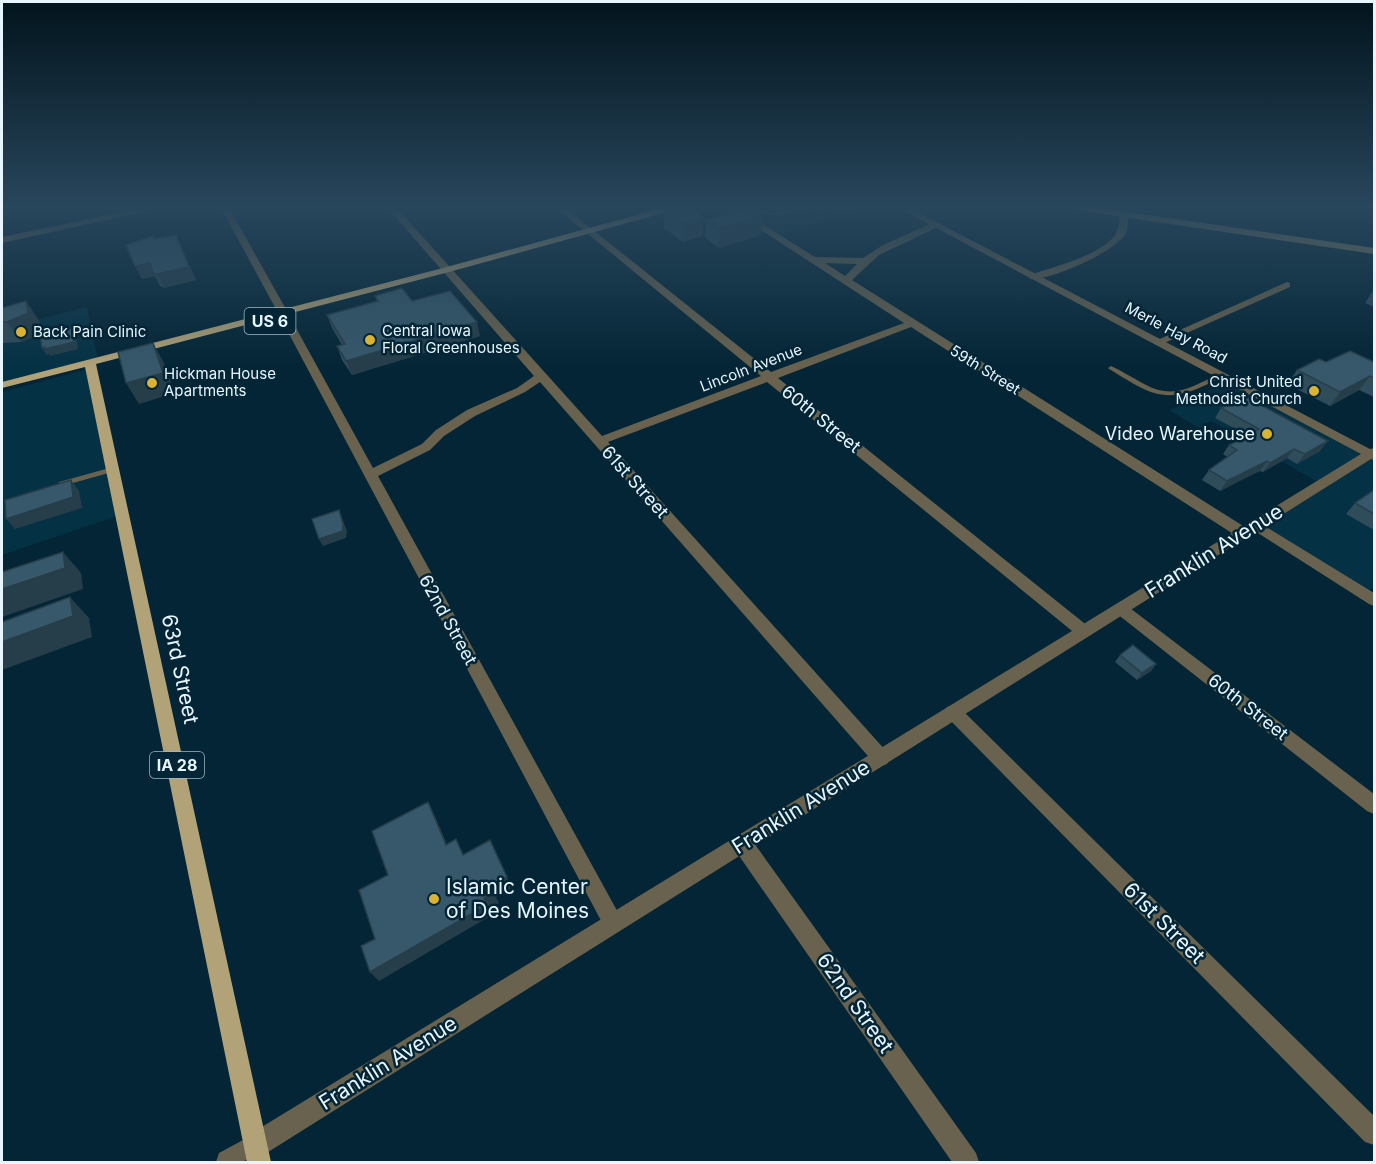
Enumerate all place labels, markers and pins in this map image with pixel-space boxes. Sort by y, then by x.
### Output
place label: Central Iowa Floral Greenhouses [382,321,520,357]
place label: Back Pain Clinic [33,322,146,341]
marker: Back Pain Clinic [14,325,28,339]
marker: Central Iowa Floral Greenhouses [363,333,377,347]
place label: Hickman House Apartments [164,364,276,400]
place label: Christ United Methodist Church [1176,372,1302,408]
marker: Hickman House Apartments [145,376,159,390]
marker: Christ United Methodist Church [1307,384,1321,398]
place label: Video Warehouse [1105,423,1255,444]
marker: Video Warehouse [1260,427,1274,441]
place label: Islamic Center of Des Moines [446,874,589,923]
marker: Islamic Center of Des Moines [427,892,441,906]

